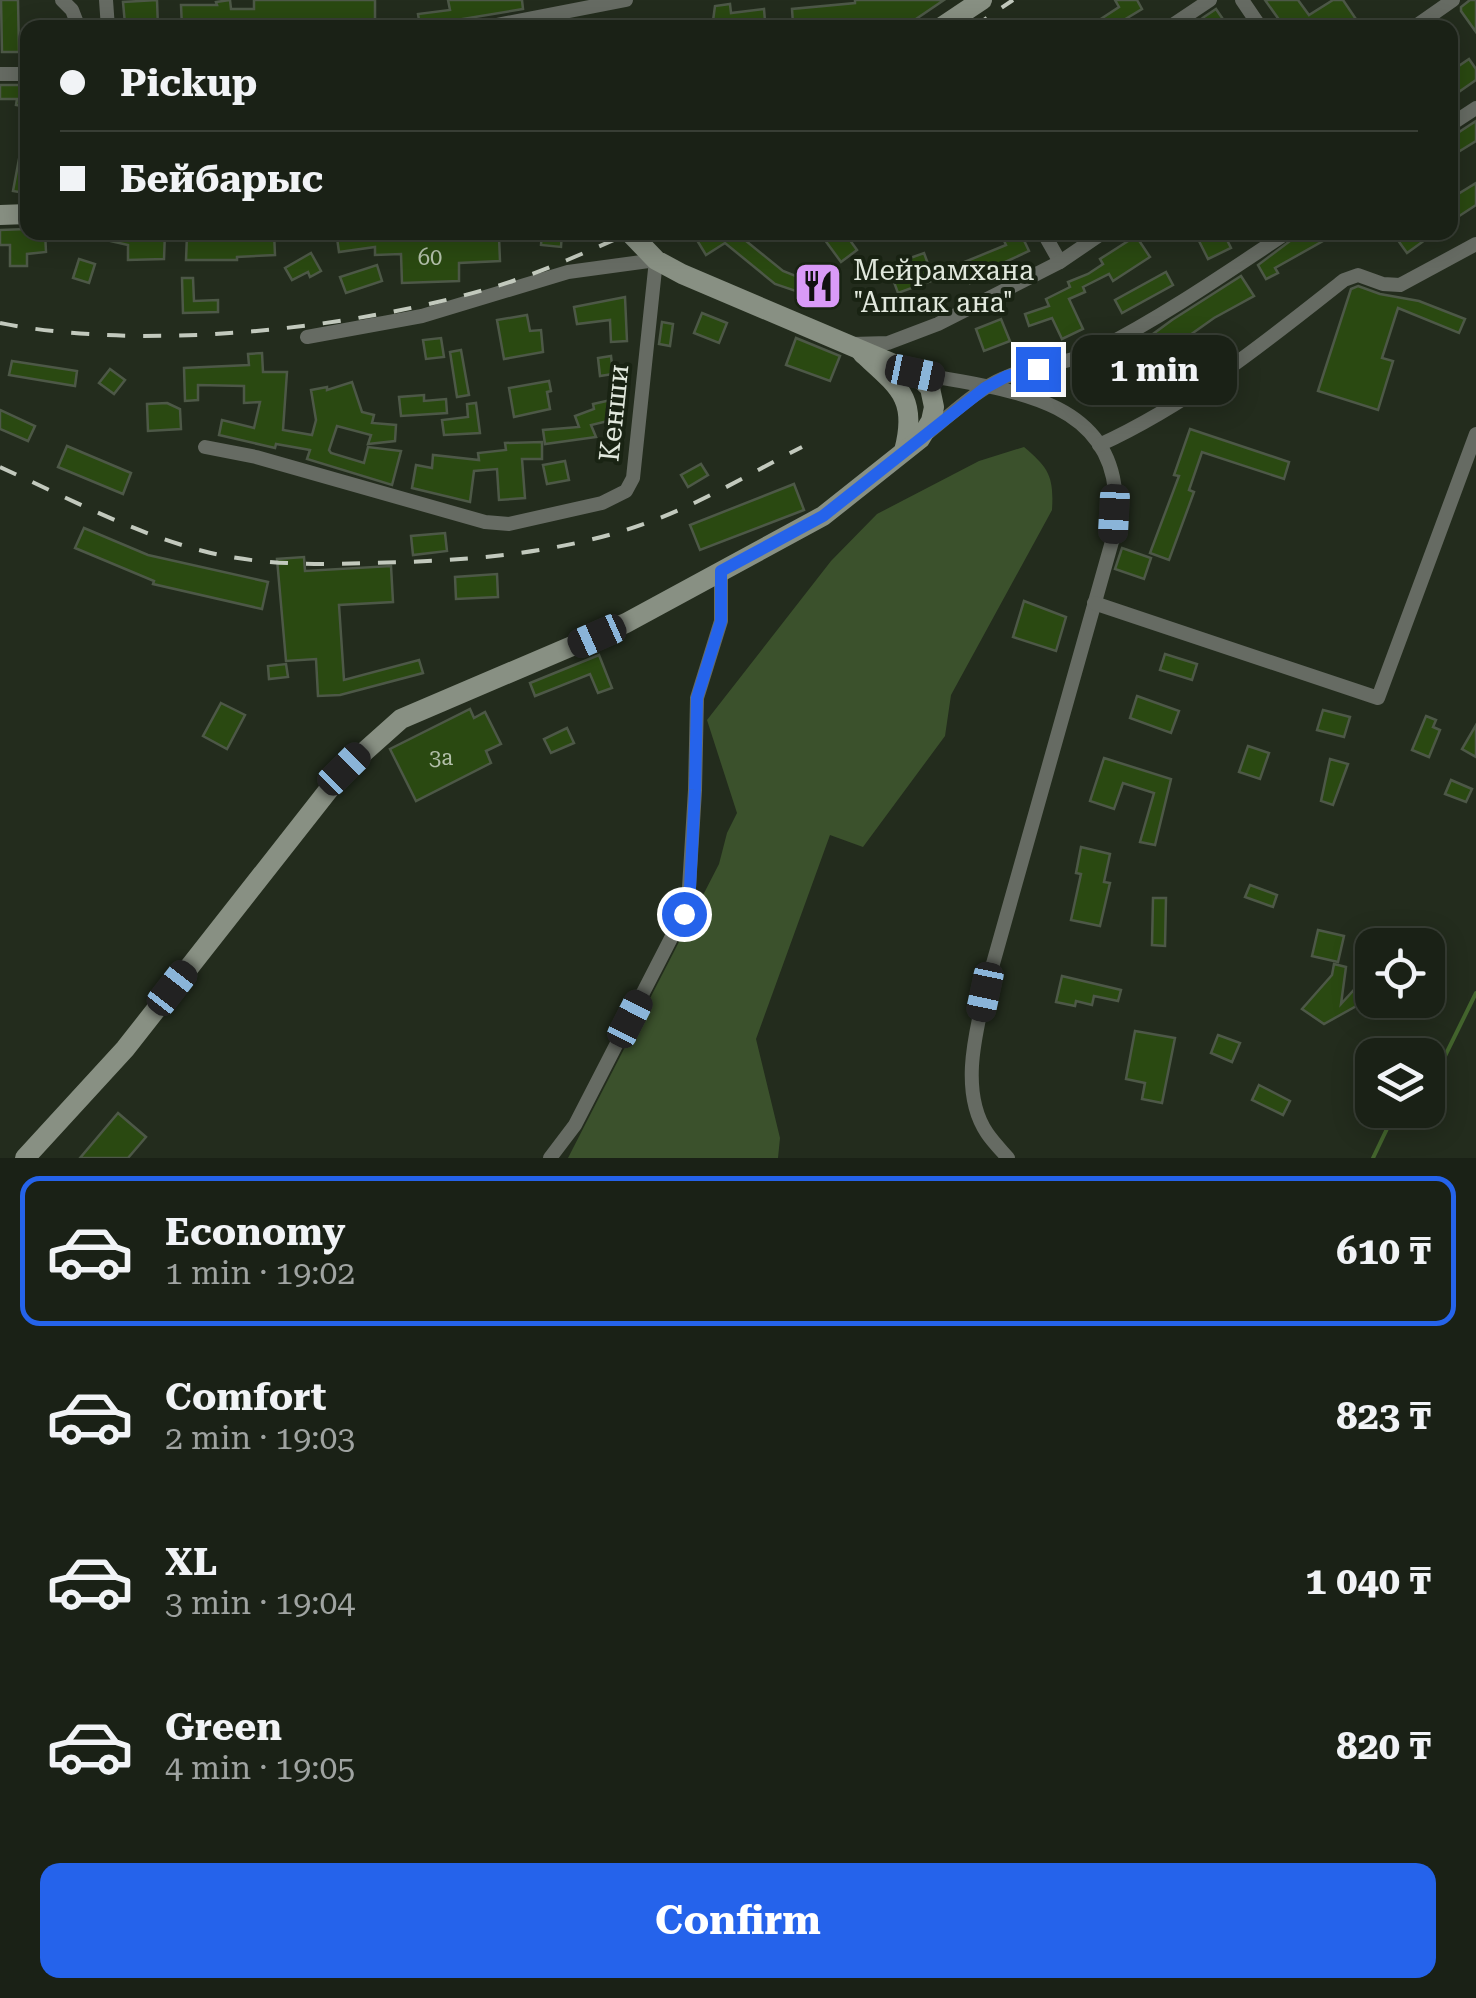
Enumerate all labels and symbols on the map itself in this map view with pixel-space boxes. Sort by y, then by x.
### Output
house number: 60 [418,245,442,270]
place label: Мейрамхана "Аппак ана" [853,254,1034,319]
restaurant icon: Мейрамхана "Аппак ана" [792,260,844,312]
callout: 1 min [1073,334,1238,404]
route end [1016,347,1061,392]
car [883,352,947,394]
street label: Кенши [592,363,636,463]
car [1097,483,1131,545]
car [563,610,631,662]
car [312,737,376,801]
house number: 3а [429,745,453,770]
route start [662,892,707,937]
car [142,955,202,1021]
car [964,960,1006,1024]
car [603,985,657,1053]

